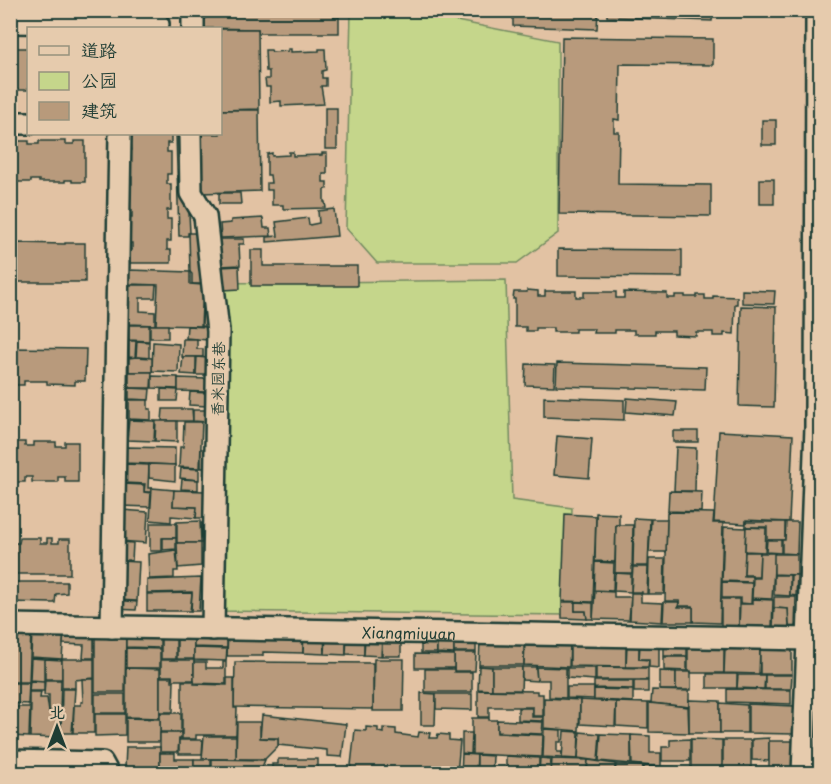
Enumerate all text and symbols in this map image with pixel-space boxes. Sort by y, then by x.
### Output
legend [27,27,222,135]
text: 道路 [81,36,117,63]
text: 公园 [81,66,117,93]
text: 建筑 [81,96,117,123]
street label: 香米园东巷 [205,341,229,417]
street label: Xiangmiyuan [362,620,456,644]
north arrow [27,697,87,757]
text: 北 [49,699,65,723]

